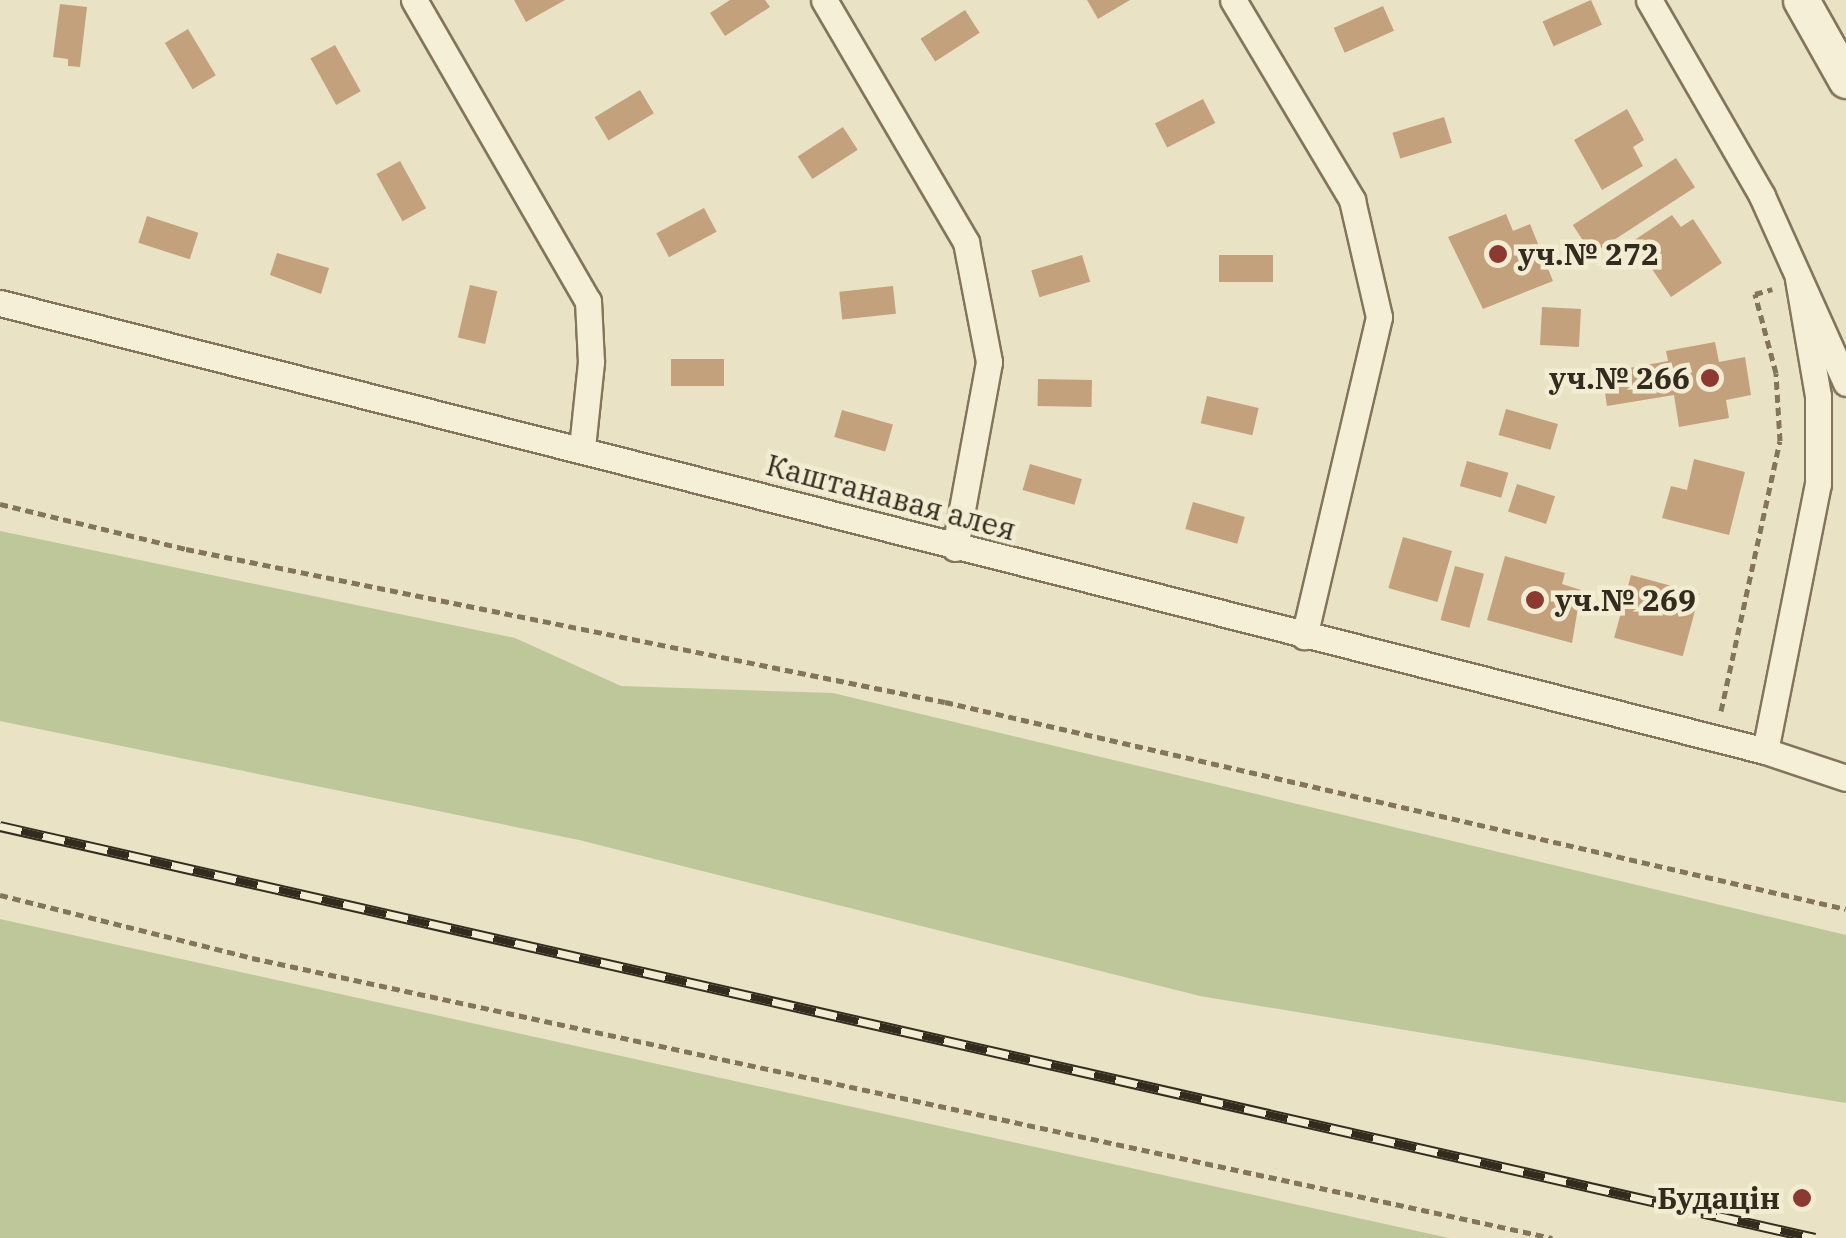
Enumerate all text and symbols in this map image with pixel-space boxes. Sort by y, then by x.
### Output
place label: уч.№ 272 [1518,236,1659,272]
marker: уч.№ 272 [1487,243,1509,265]
place label: уч.№ 266 [1549,360,1690,396]
marker: уч.№ 266 [1699,367,1721,389]
street label: Каштанавая алея [762,446,1020,548]
place label: уч.№ 269 [1555,582,1696,618]
marker: уч.№ 269 [1524,589,1546,611]
place label: Будацін [1657,1180,1780,1216]
marker: Будацін [1789,1185,1815,1211]

